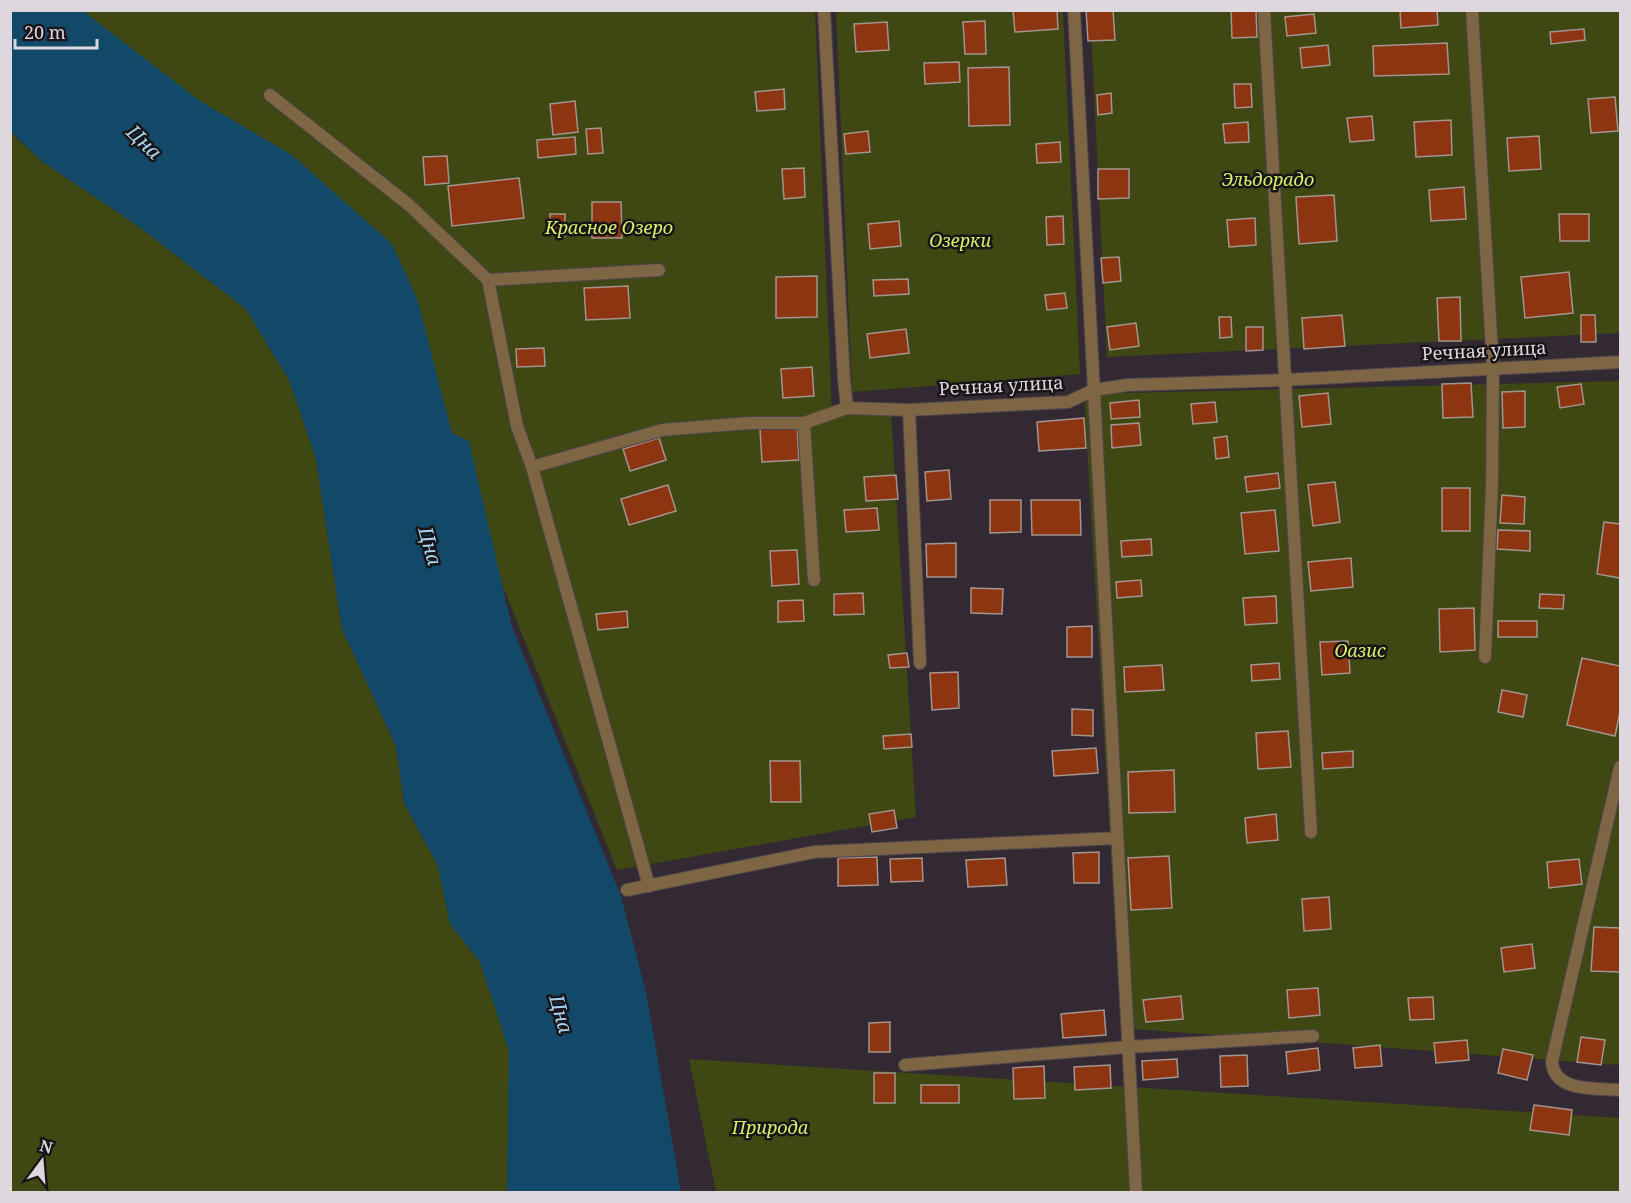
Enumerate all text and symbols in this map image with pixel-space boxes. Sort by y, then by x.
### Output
scale bar [15,12,98,50]
text: 20 m [24,20,66,44]
water label: Цна [120,118,168,165]
park label: Эльдорадо [1222,167,1314,191]
park label: Красное Озеро [544,215,673,239]
park label: Озерки [929,228,991,252]
street label: Речная улица [1421,335,1547,365]
street label: Речная улица [938,370,1064,400]
water label: Цна [412,522,449,568]
park label: Оазис [1334,638,1386,662]
water label: Цна [543,990,580,1036]
park label: Природа [731,1115,808,1139]
north arrow [12,1131,72,1191]
text: N [37,1134,56,1159]

